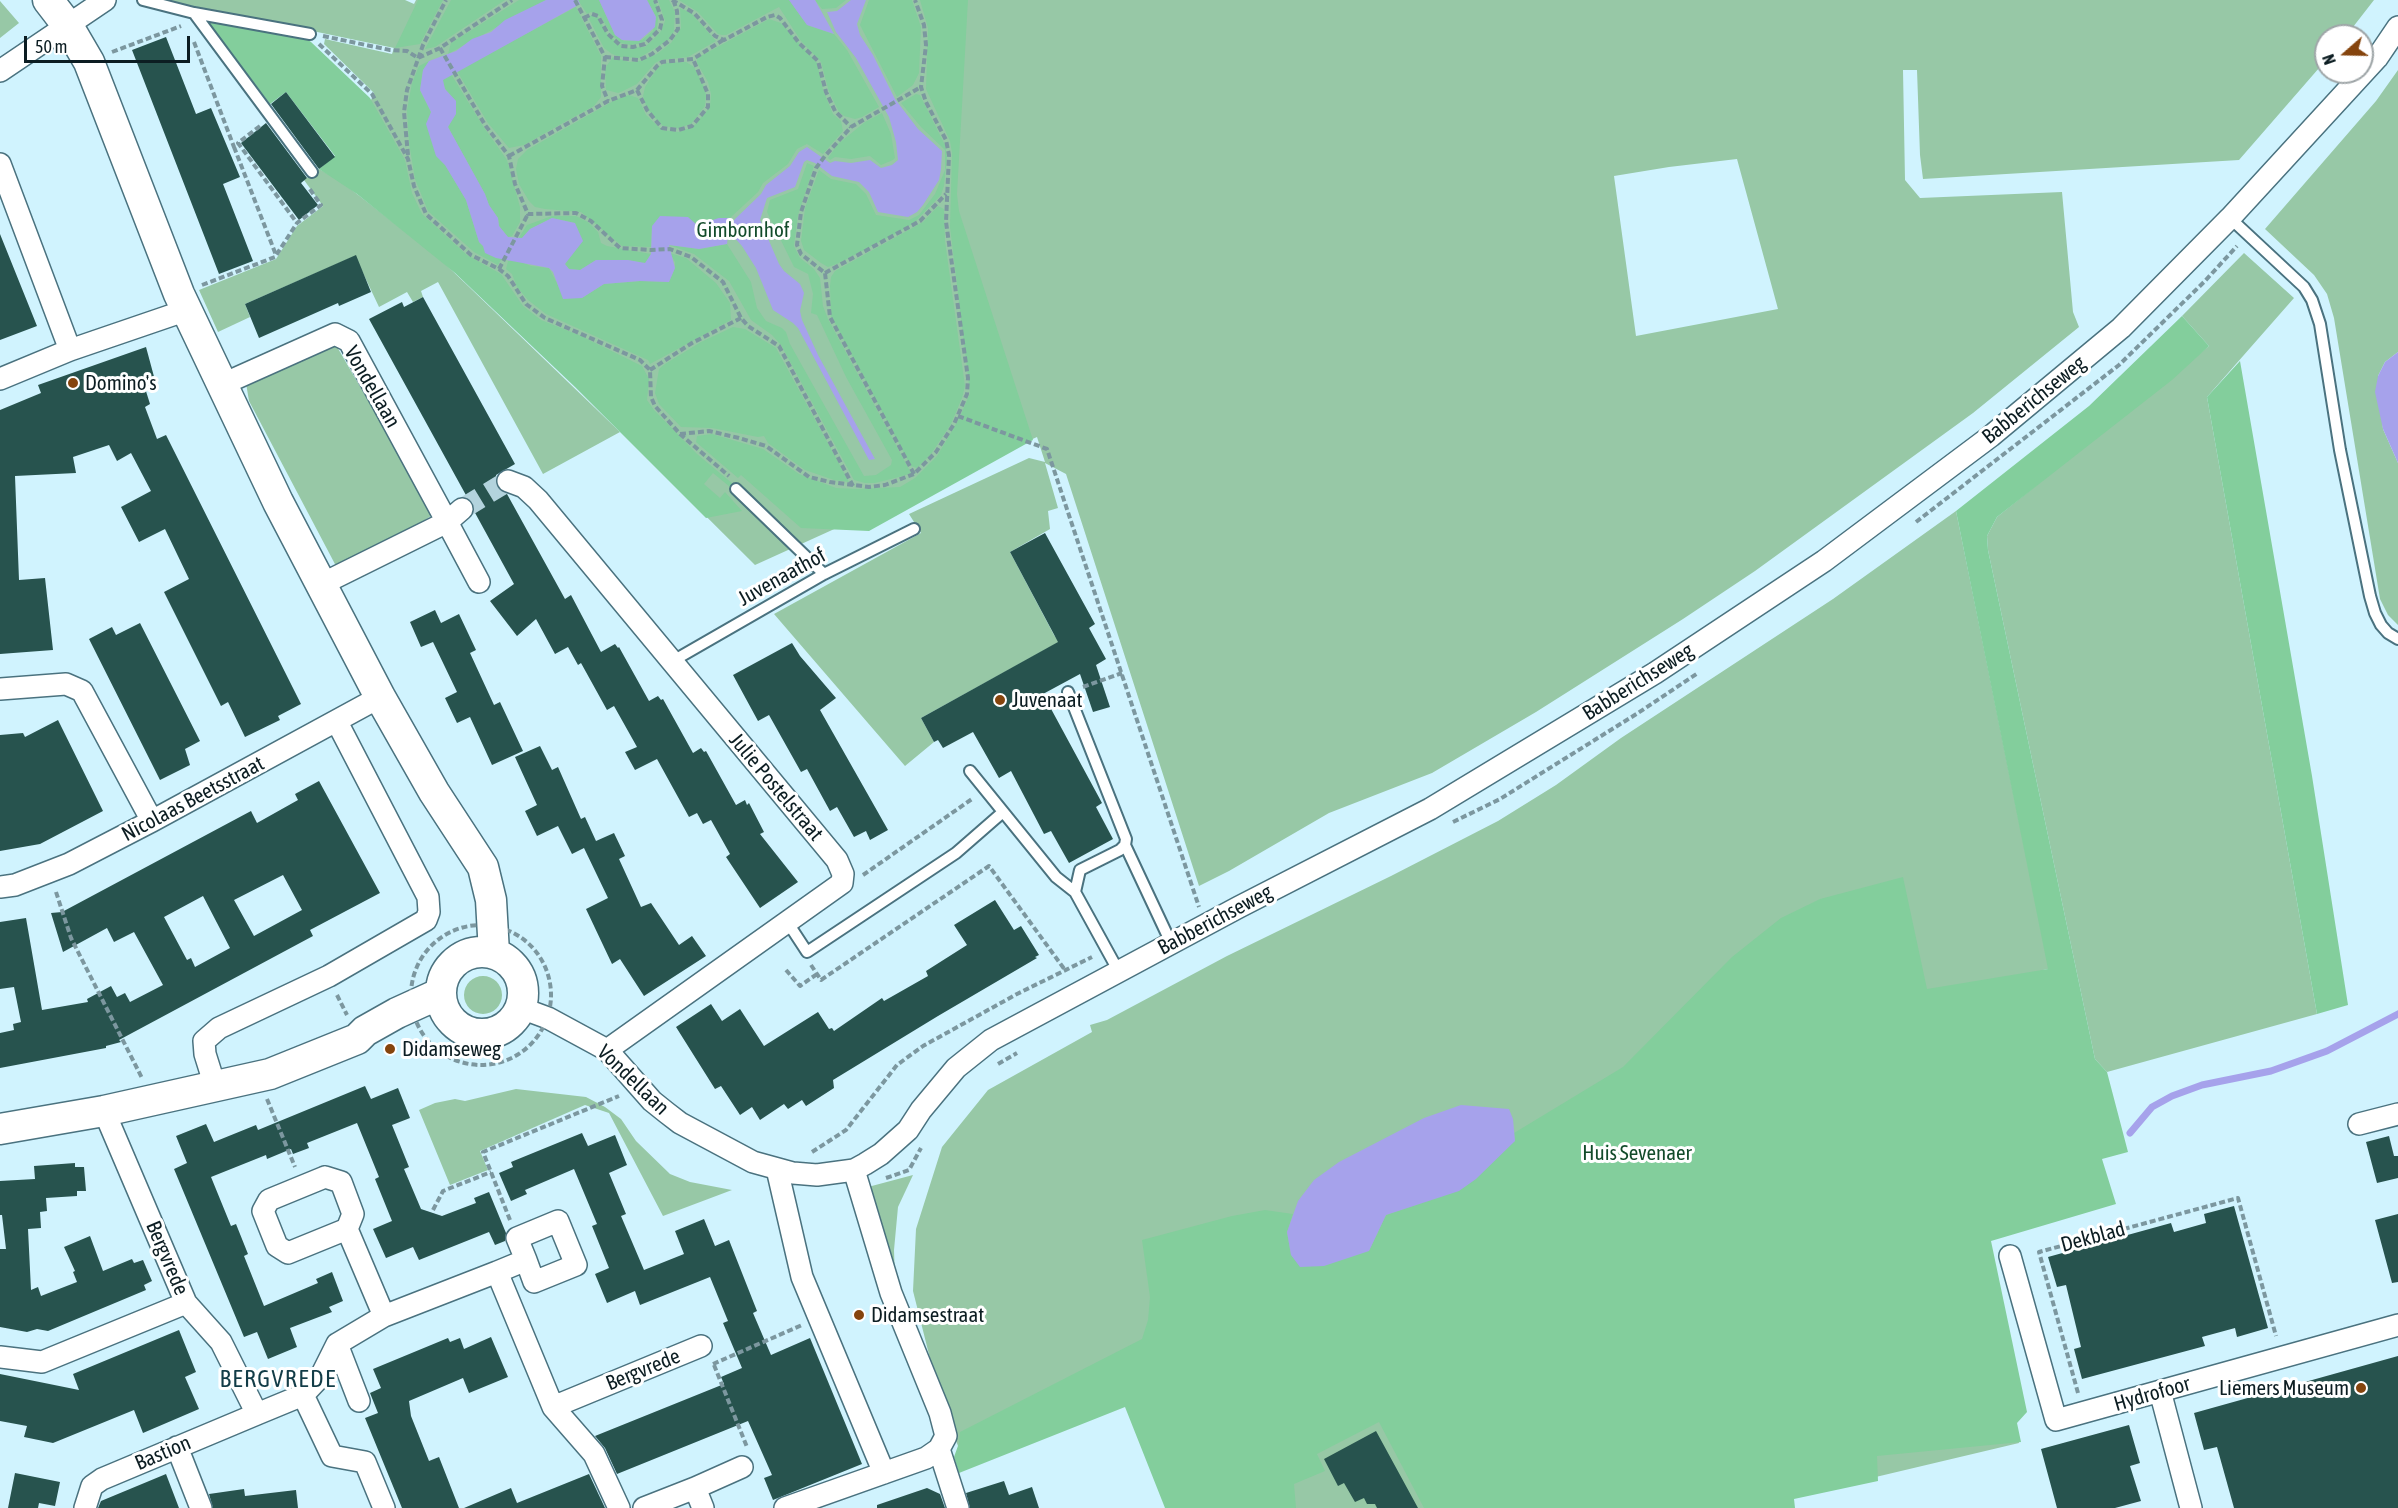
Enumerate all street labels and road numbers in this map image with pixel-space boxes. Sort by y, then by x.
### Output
street label: Vondellaan [339,342,405,432]
street label: Babberichseweg [1977,351,2091,449]
street label: Juvenaathof [734,543,830,611]
street label: Babberichseweg [1578,638,1698,726]
street label: Julie Postelstraat [724,728,828,846]
street label: Nicolaas Beetsstraat [118,751,268,847]
street label: Babberichseweg [1154,879,1276,961]
street label: Vondellaan [592,1040,674,1120]
street label: Dekblad [2058,1216,2128,1258]
street label: Bergvrede [140,1217,194,1299]
street label: Bergvrede [602,1344,684,1396]
street label: Hydrofoor [2111,1371,2193,1417]
street label: Bastion [131,1430,195,1476]

